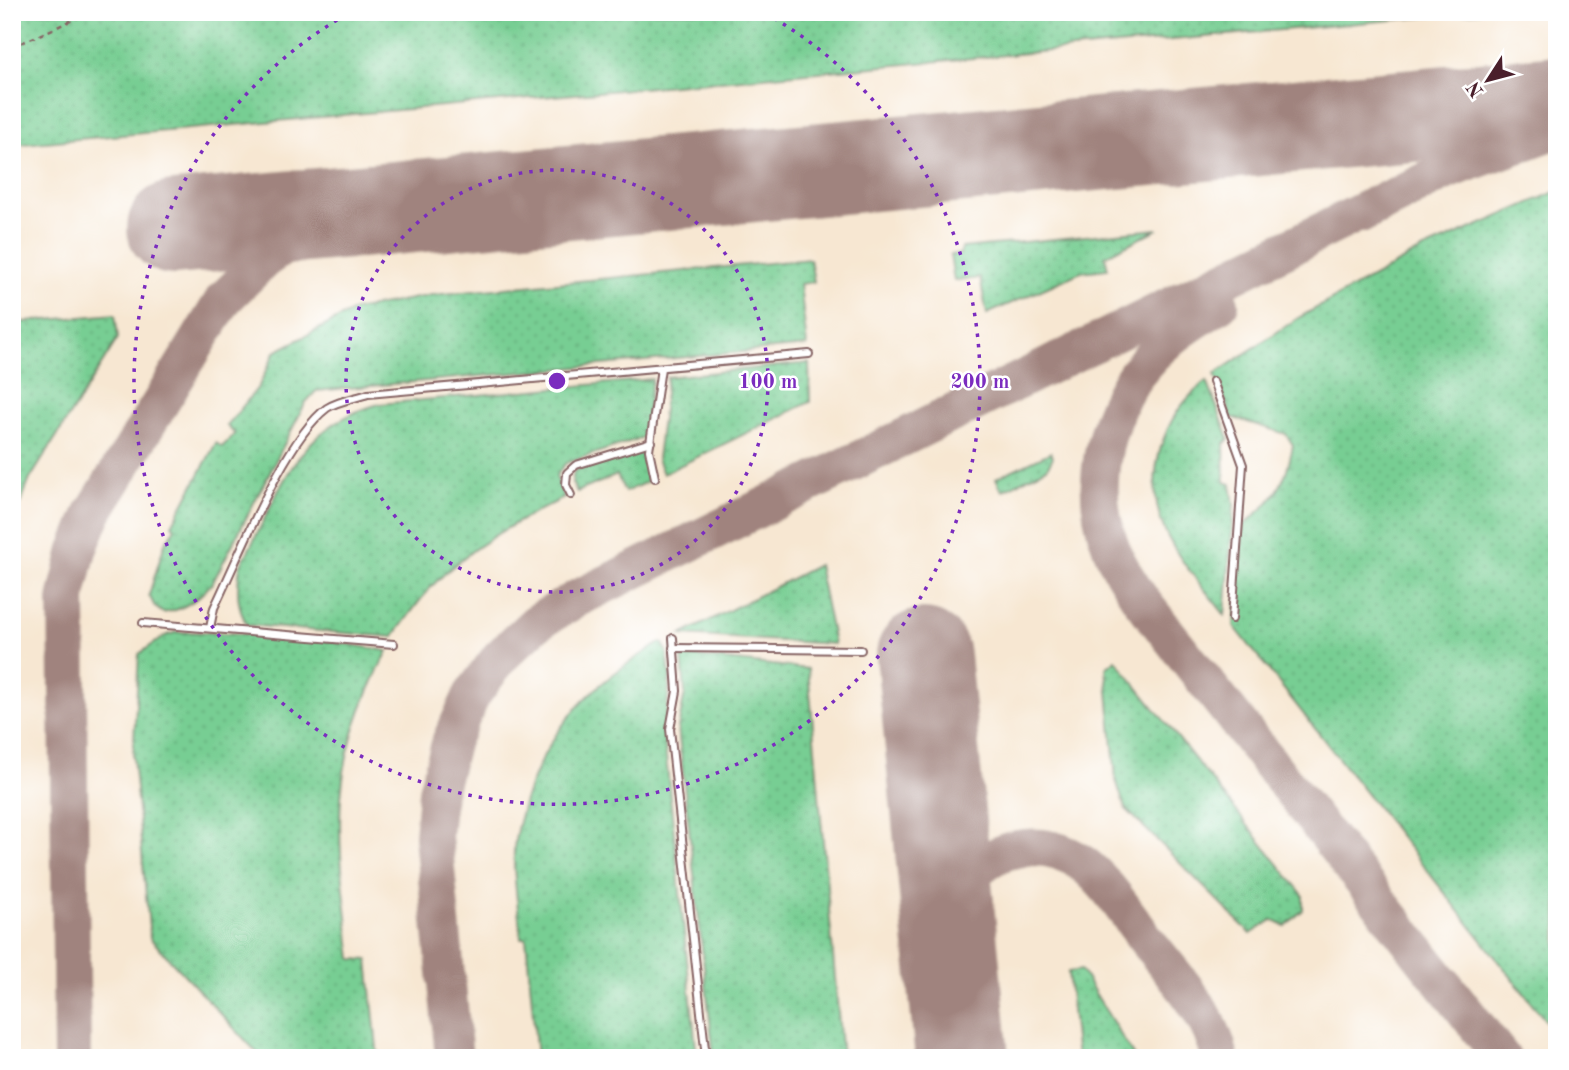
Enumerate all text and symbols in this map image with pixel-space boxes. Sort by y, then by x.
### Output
north arrow [1454,46,1524,116]
text: N [1464,77,1488,100]
centre of rings [545,369,569,393]
text: 100 m [738,372,798,393]
text: 200 m [950,372,1010,393]

